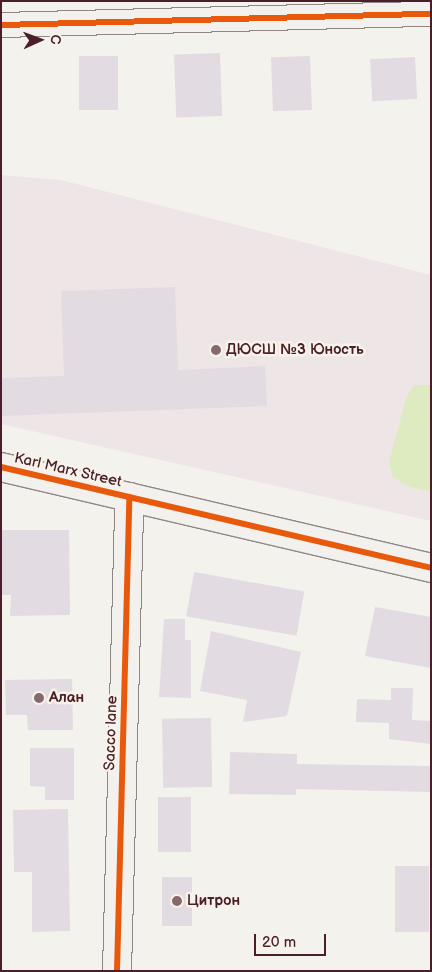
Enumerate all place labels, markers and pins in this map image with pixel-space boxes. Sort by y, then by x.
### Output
place label: ДЮСШ №3 Юность [226,341,364,359]
marker: ДЮСШ №3 Юность [210,344,222,356]
place label: Алан [49,689,84,707]
marker: Алан [33,692,45,704]
place label: Цитрон [187,892,240,910]
marker: Цитрон [171,895,183,907]

